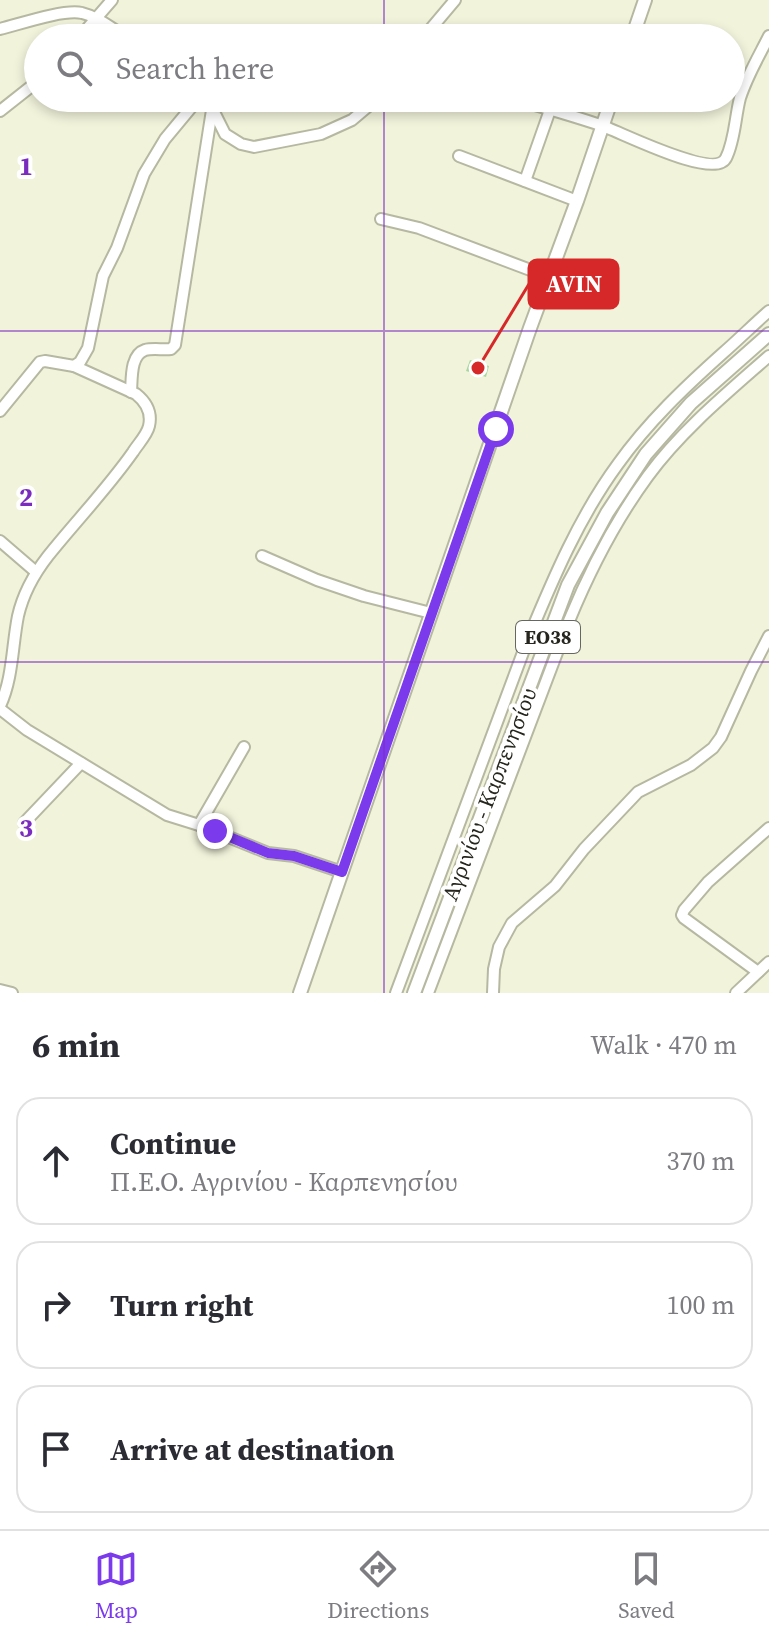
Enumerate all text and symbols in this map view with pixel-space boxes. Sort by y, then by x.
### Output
search box [24,24,745,112]
icon: search [52,46,96,90]
text: Search here [116,48,274,89]
text: 1 [19,148,33,184]
callout: AVIN [529,260,618,308]
text: AVIN [546,267,602,300]
route start [478,411,514,447]
text: 2 [19,479,33,515]
road number: ΕΟ38 [516,621,580,653]
street label: Αγρινίου - Καρπενησίου [435,683,543,905]
text: 3 [19,810,33,846]
route end [197,813,233,849]
text: 6 min [32,1022,120,1068]
text: Walk · 470 m [590,1027,737,1063]
text: Continue [110,1123,236,1164]
icon: ahead [34,1139,78,1183]
text: 370 m [667,1143,735,1179]
text: Π.Ε.Ο. Αγρινίου - Καρπενησίου [110,1164,458,1200]
icon: right [34,1283,78,1327]
text: Turn right [110,1285,253,1326]
text: 100 m [667,1287,735,1323]
icon: arrive [34,1427,78,1471]
text: Arrive at destination [110,1429,395,1470]
tab: Map [94,1547,138,1625]
tab: Directions [327,1547,429,1625]
tab: Saved [618,1547,675,1625]

